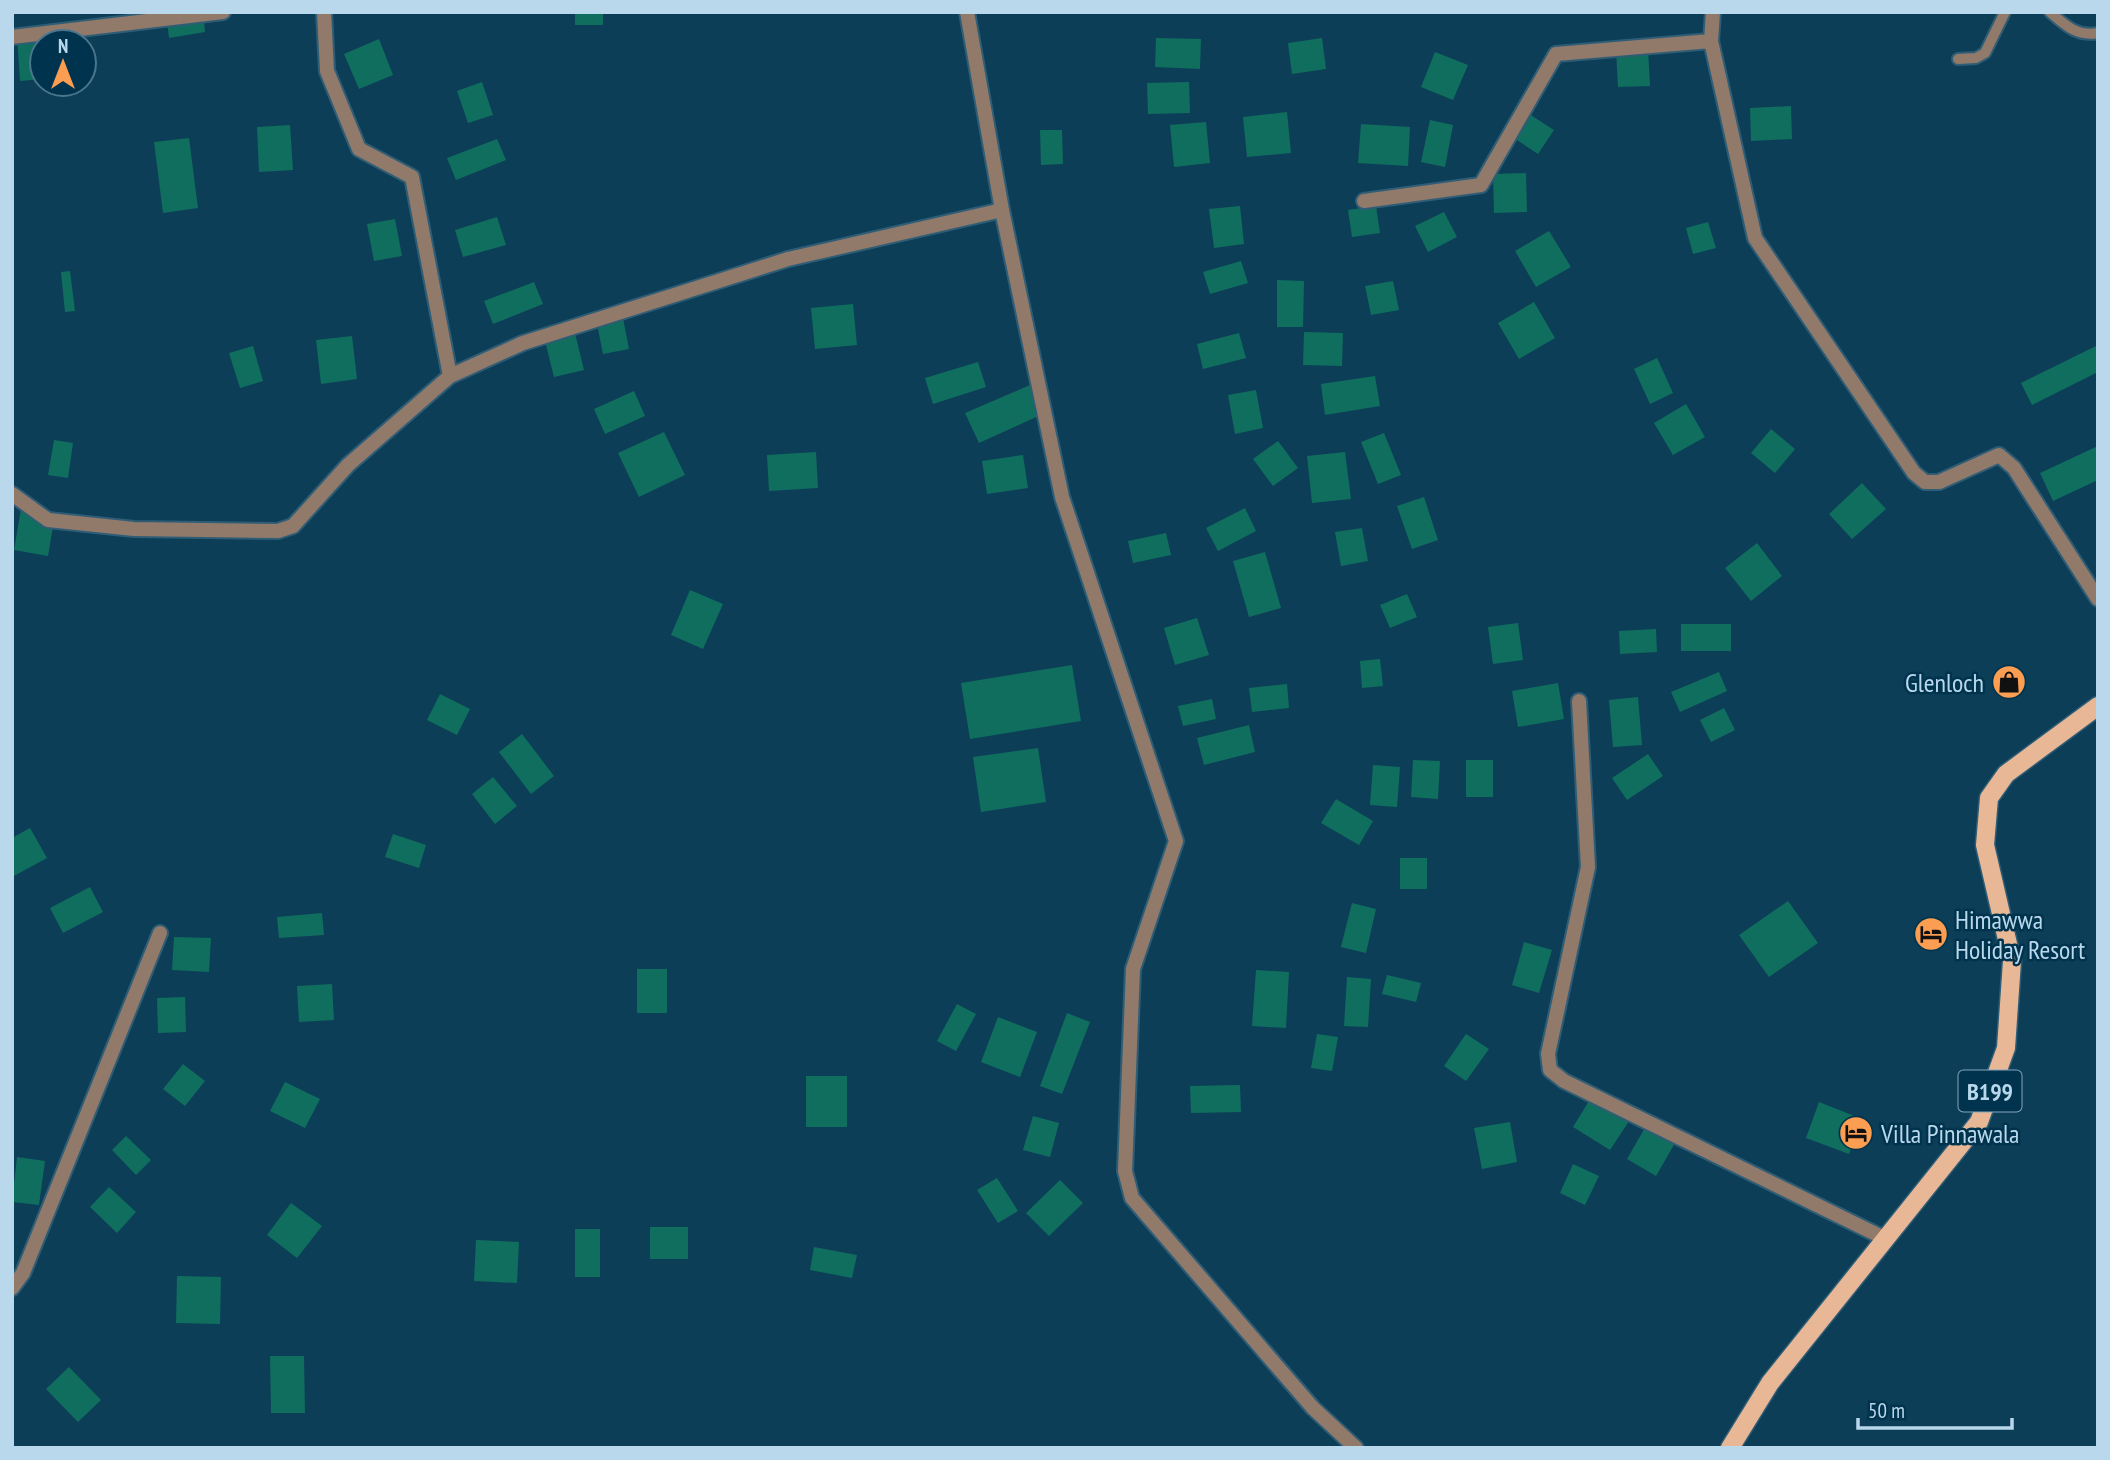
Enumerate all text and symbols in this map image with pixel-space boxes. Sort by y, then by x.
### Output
north arrow [28,28,98,98]
text: N [58,34,68,58]
shop icon: Glenloch [1990,663,2028,701]
place label: Glenloch [1905,666,1984,699]
place label: Himawwa Holiday Resort [1955,903,2085,966]
hotel icon: Himawwa Holiday Resort [1912,915,1950,953]
road number: B199 [1958,1070,2022,1112]
hotel icon: Villa Pinnawala [1837,1114,1875,1152]
place label: Villa Pinnawala [1880,1117,2020,1150]
scale bar [1858,1386,2012,1430]
text: 50 m [1868,1397,1905,1424]

